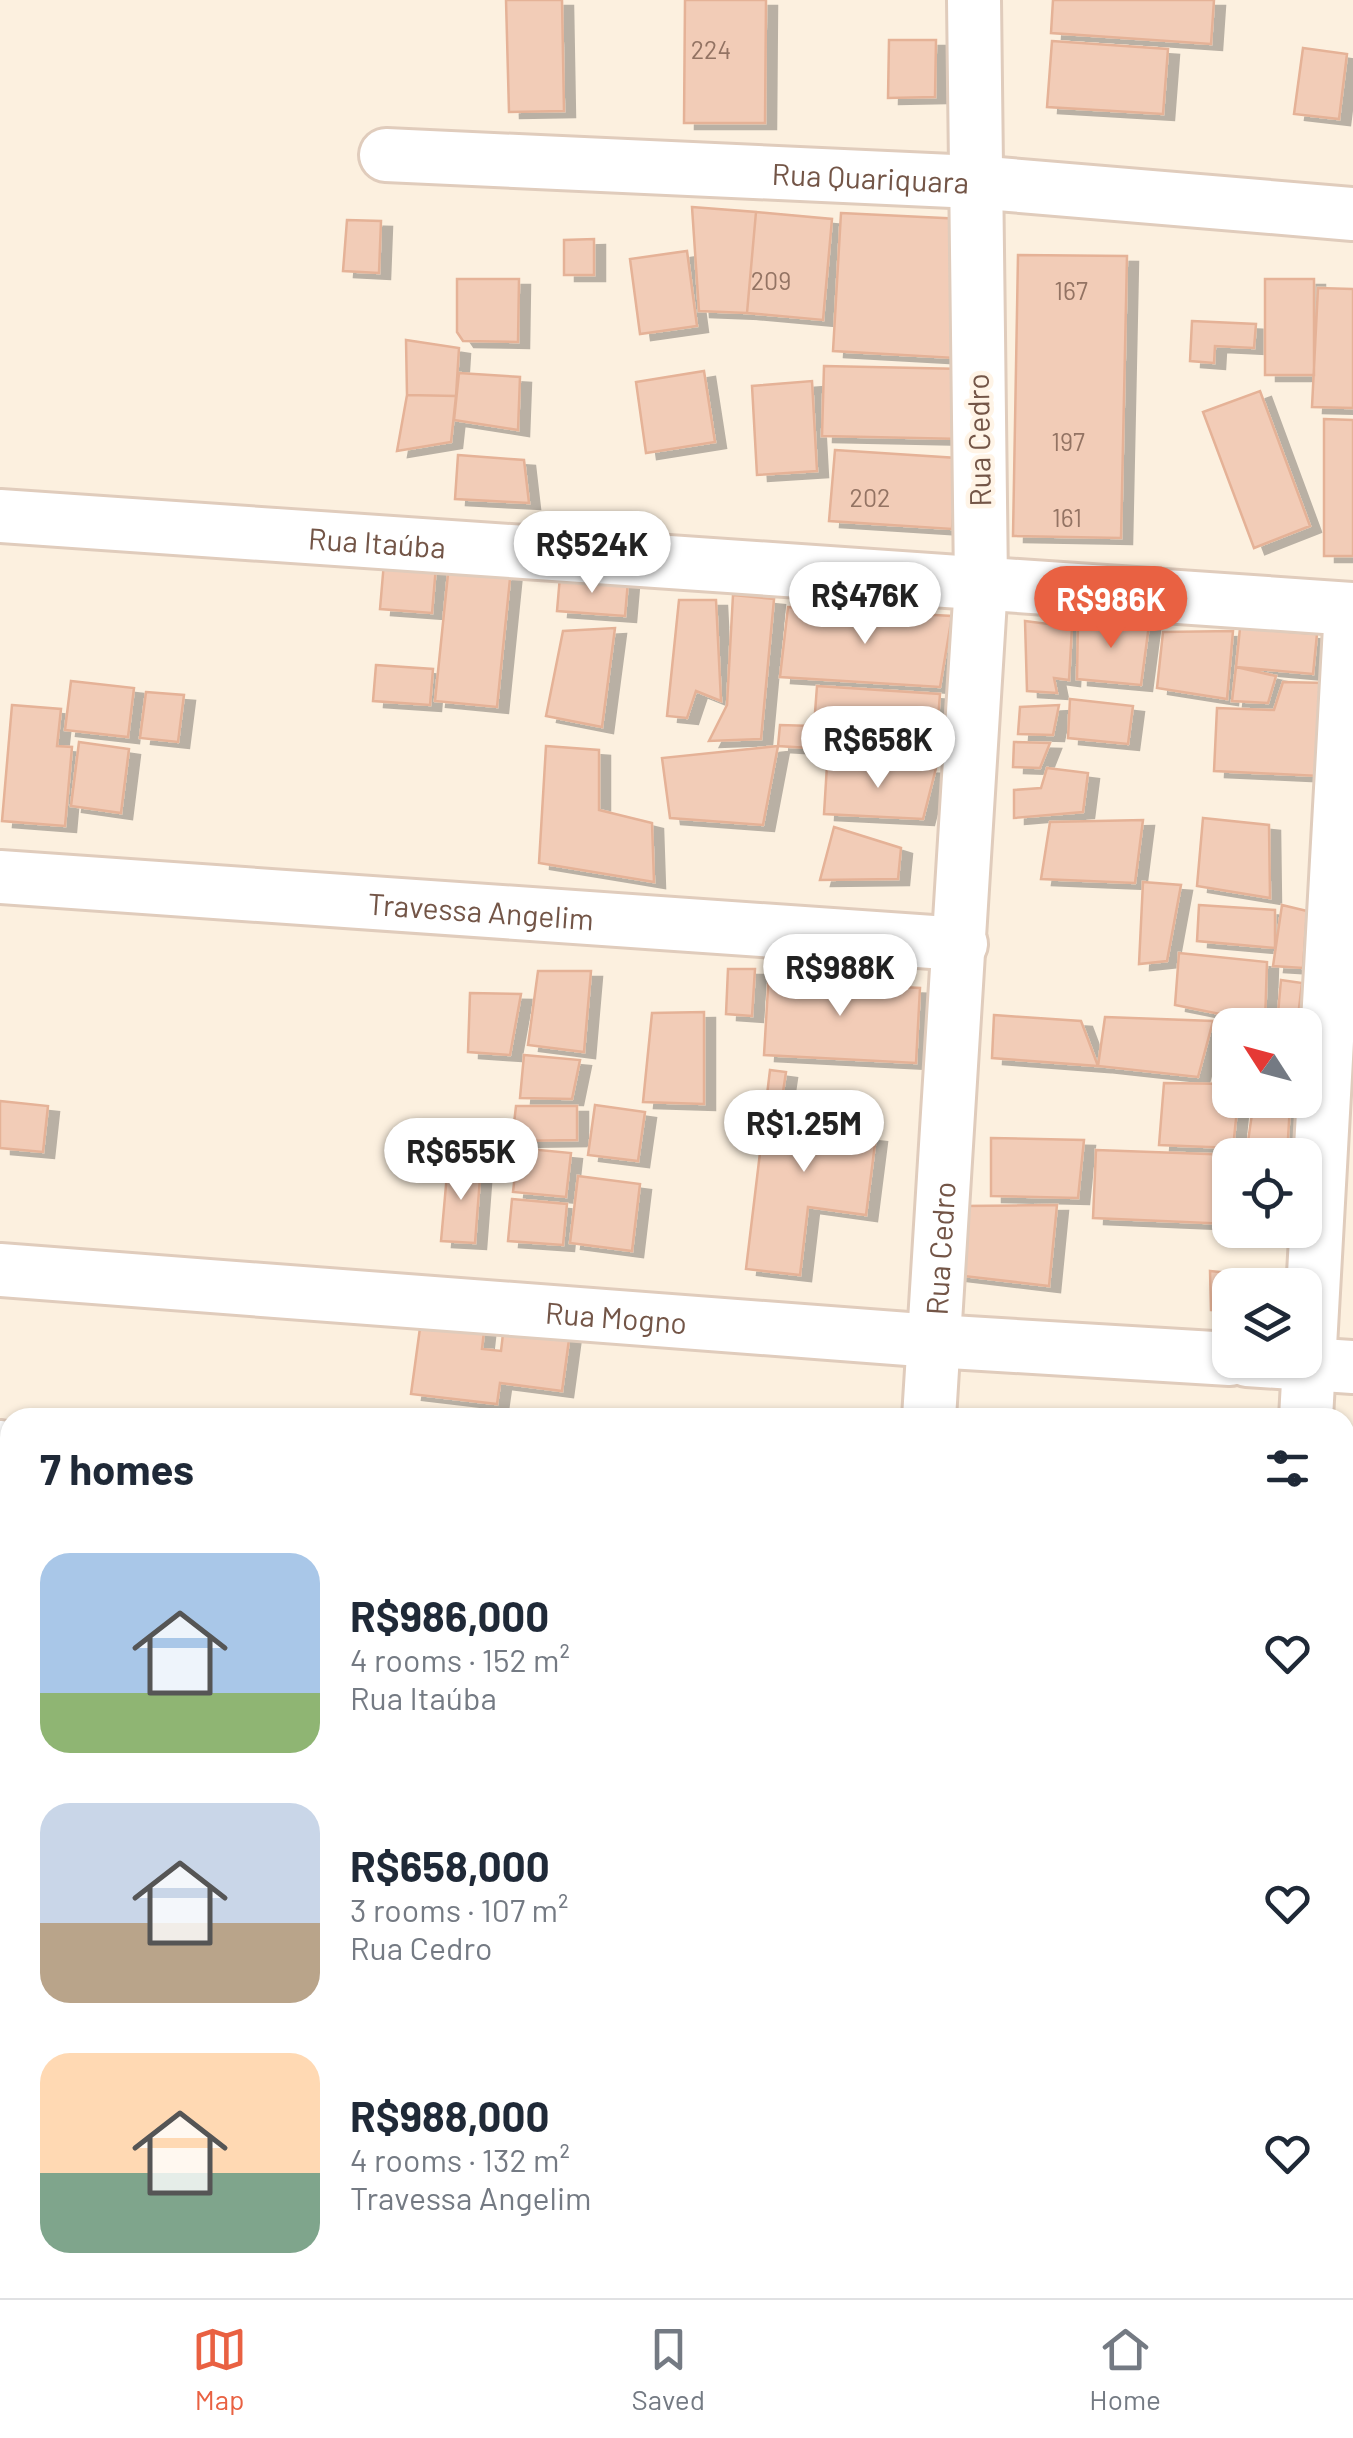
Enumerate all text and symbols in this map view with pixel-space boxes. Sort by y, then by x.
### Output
house number: 224 [691,34,731,64]
street label: Rua Quariquara [771,155,970,200]
house number: 209 [751,265,791,295]
house number: 167 [1054,275,1088,305]
street label: Rua Cedro [959,373,997,507]
house number: 197 [1051,426,1085,456]
house number: 202 [850,482,890,512]
house number: 161 [1052,502,1082,532]
pin: R$524K [511,511,673,596]
street label: Rua Itaúba [307,519,447,565]
text: R$524K [536,524,648,562]
pin: R$476K [784,562,946,647]
pin: R$986K [1030,566,1192,651]
text: R$476K [811,575,919,613]
text: R$986K [1056,579,1166,617]
pin: R$658K [797,706,959,791]
text: R$658K [823,719,933,757]
street label: Travessa Angelim [367,885,595,936]
pin: R$988K [759,934,921,1019]
text: R$988K [785,947,895,985]
north arrow [1212,1008,1322,1118]
map controls [1212,1008,1322,1378]
pin: R$1.25M [712,1090,896,1175]
text: R$1.25M [746,1103,862,1141]
pin: R$655K [380,1118,542,1203]
text: R$655K [406,1131,516,1169]
button: locate [1212,1138,1322,1248]
street label: Rua Cedro [917,1181,962,1316]
button: layers [1212,1268,1322,1378]
street label: Rua Mogno [544,1294,688,1340]
icon: filters [1260,1441,1315,1496]
text: 7 homes [40,1443,194,1493]
text: R$986,000 [350,1590,549,1640]
icon: home [120,1593,240,1713]
icon: heart [1260,1626,1315,1681]
text: 4 rooms · 152 m² [350,1640,570,1678]
text: Rua Itaúba [350,1678,497,1716]
text: R$658,000 [350,1840,550,1890]
icon: home [120,1843,240,1963]
icon: heart [1260,1876,1315,1931]
text: 3 rooms · 107 m² [350,1890,568,1928]
text: Rua Cedro [350,1928,492,1966]
text: R$988,000 [350,2090,549,2140]
icon: home [120,2093,240,2213]
icon: heart [1260,2126,1315,2181]
text: 4 rooms · 132 m² [350,2140,570,2178]
text: Travessa Angelim [350,2178,592,2216]
tab: Map [192,2322,247,2416]
tab: Saved [632,2322,705,2416]
tab: Home [1089,2322,1161,2416]

